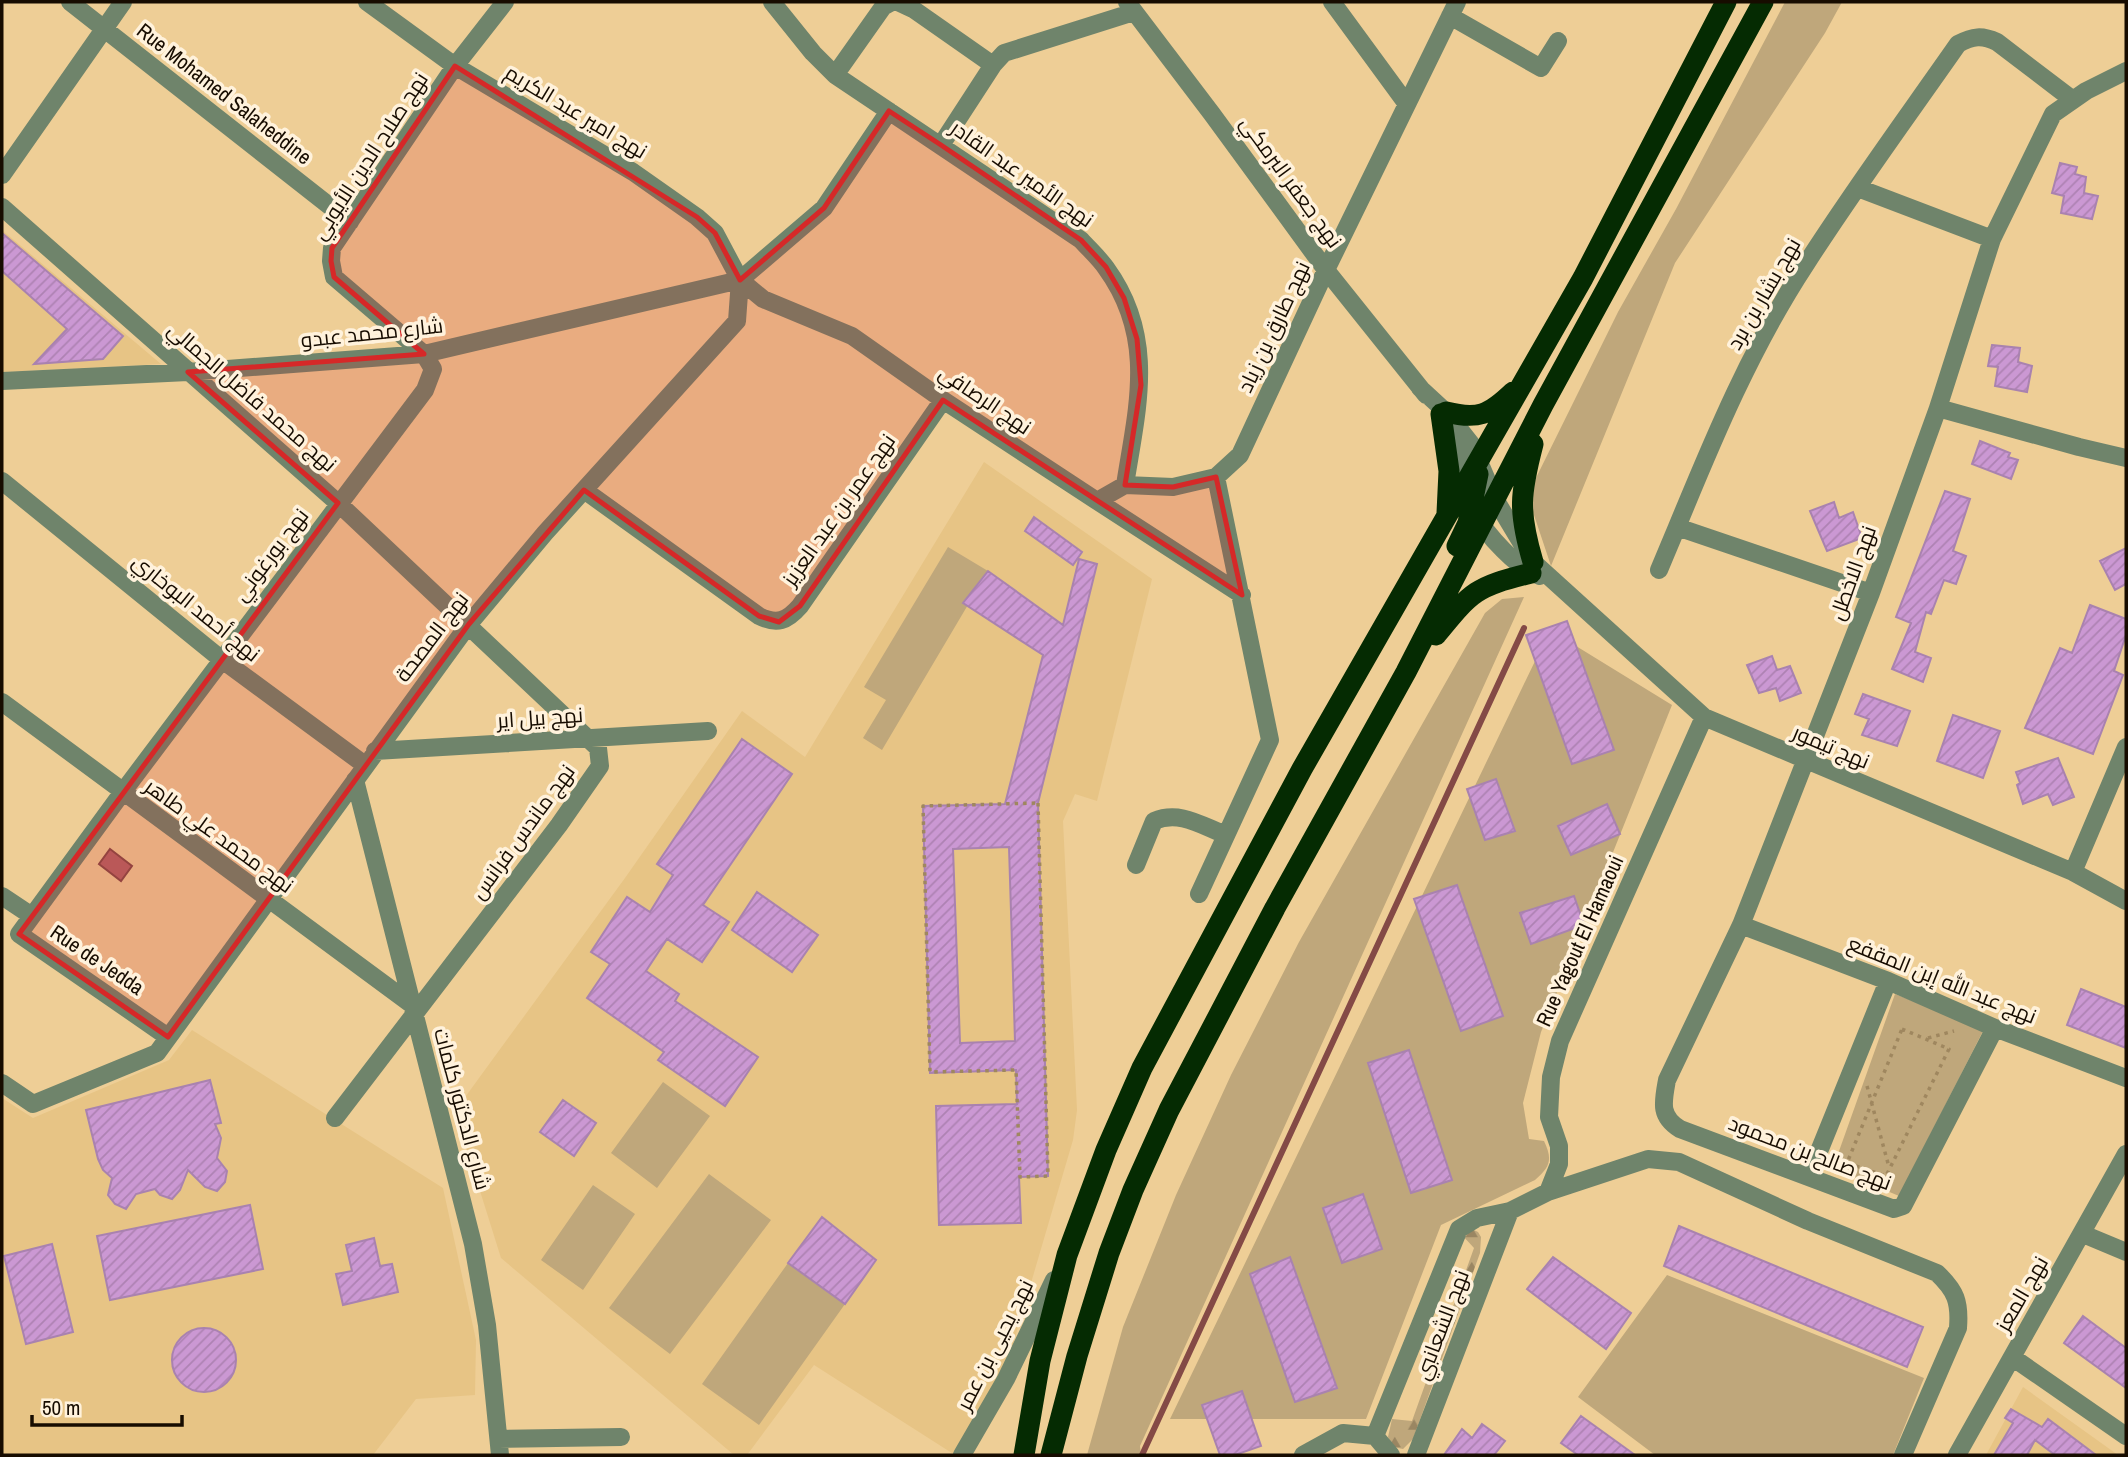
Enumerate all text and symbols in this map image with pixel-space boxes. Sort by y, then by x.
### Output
street label: Rue Mohamed Salaheddine [131,16,318,171]
street label: نهج امير عبد الكريم [500,58,653,165]
street label: نهج صلاح الدين الأيوبي [304,66,436,246]
street label: نهج جعفر البرمكي [1232,110,1349,255]
street label: نهج الأمير عبد القادر [944,113,1100,234]
street label: نهج بشار بن برد [1720,232,1807,355]
street label: نهج طارق بن زياد [1230,256,1317,397]
street label: شارع محمد عبدو [299,311,445,354]
street label: نهج محمد فاضل الجمالي [160,315,343,480]
street label: نهج الرصافي [932,358,1037,443]
street label: نهج عمر بن عبد العزيز [775,428,902,592]
street label: نهج بورغوني [226,502,317,608]
street label: نهج الاخطل [1822,522,1883,624]
street label: نهج أحمد البوخاري [125,547,266,670]
street label: نهج المصحة [388,586,475,688]
street label: نهج بيل اير [495,700,584,735]
street label: نهج تيمور [1787,717,1874,776]
street label: نهج ماندس فرانس [464,758,582,905]
street label: نهج محمد علي طاهر [137,771,300,901]
street label: Rue Yagout El Hamaoui [1529,851,1630,1031]
street label: Rue de Jedda [45,918,150,1002]
street label: نهج عبد الله إبن المقفع [1844,928,2041,1031]
street label: شارع الدكتور كلمات [427,1025,498,1193]
street label: نهج صالح بن محمود [1725,1108,1896,1197]
street label: نهج المعز [1988,1251,2055,1338]
street label: نهج الشعانبي [1407,1266,1478,1385]
street label: نهج يحيى بن عمر [949,1274,1040,1416]
scale bar [32,1384,182,1428]
text: 50 m [42,1393,80,1422]

